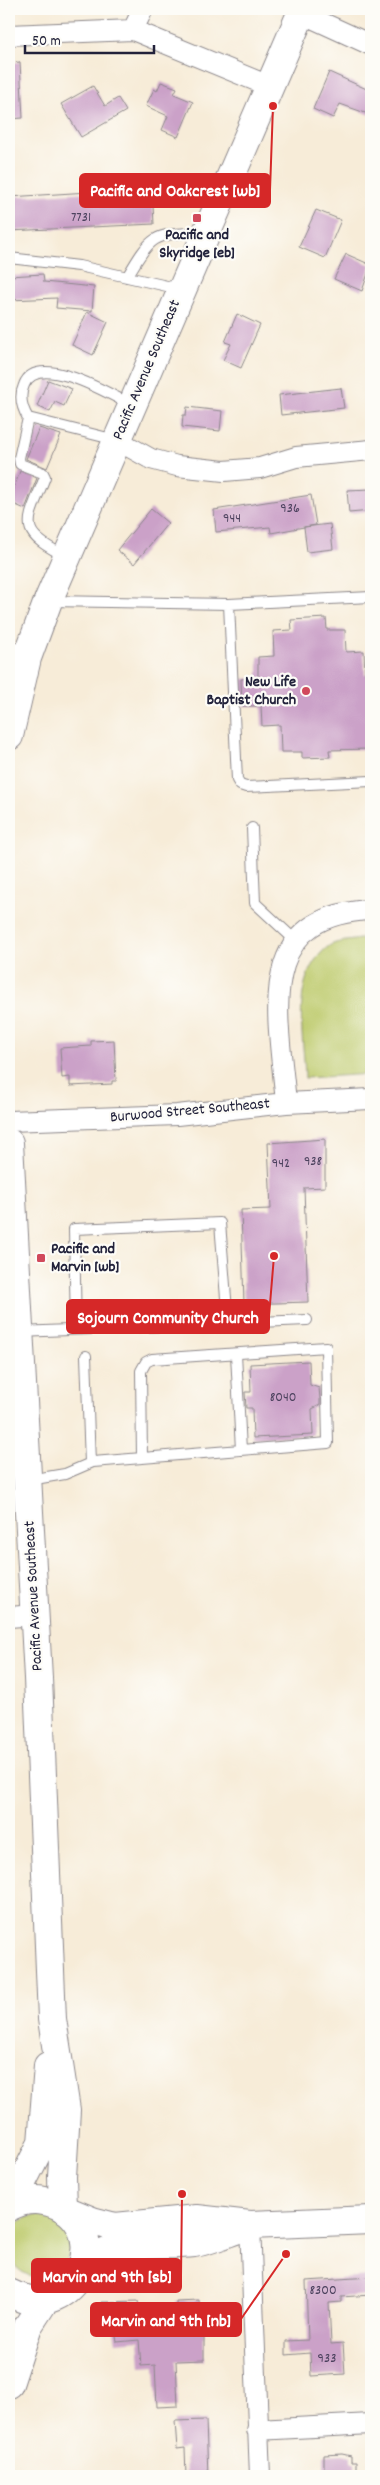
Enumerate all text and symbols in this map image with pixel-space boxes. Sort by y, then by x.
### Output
scale bar [25,22,154,54]
text: 50 m [32,31,61,53]
callout: Pacific and Oakcrest [wb] [80,174,270,207]
text: Pacific and Oakcrest [wb] [90,180,260,205]
house number: 7731 [71,208,91,228]
marker: Pacific and Skyridge [eb] [191,212,203,224]
place label: Pacific and Skyridge [eb] [159,224,235,265]
street label: Pacific Avenue Southeast [107,296,187,444]
house number: 936 [280,499,300,519]
house number: 944 [223,509,241,529]
place label: New Life Baptist Church [207,671,296,712]
marker: New Life Baptist Church [300,685,312,697]
street label: Burwood Street Southeast [109,1093,271,1129]
house number: 938 [304,1152,323,1172]
house number: 942 [272,1154,290,1174]
place label: Pacific and Marvin [wb] [51,1238,119,1279]
marker: Pacific and Marvin [wb] [35,1252,47,1264]
callout: Sojourn Community Church [67,1300,269,1333]
text: Sojourn Community Church [77,1307,259,1332]
house number: 8040 [270,1388,296,1408]
street label: Pacific Avenue Southeast [19,1520,49,1672]
callout: Marvin and 9th [sb] [32,2259,181,2292]
text: Marvin and 9th [sb] [42,2266,172,2291]
house number: 8300 [309,2281,337,2301]
callout: Marvin and 9th [nb] [91,2303,241,2336]
text: Marvin and 9th [nb] [101,2310,231,2335]
house number: 933 [318,2349,336,2369]

